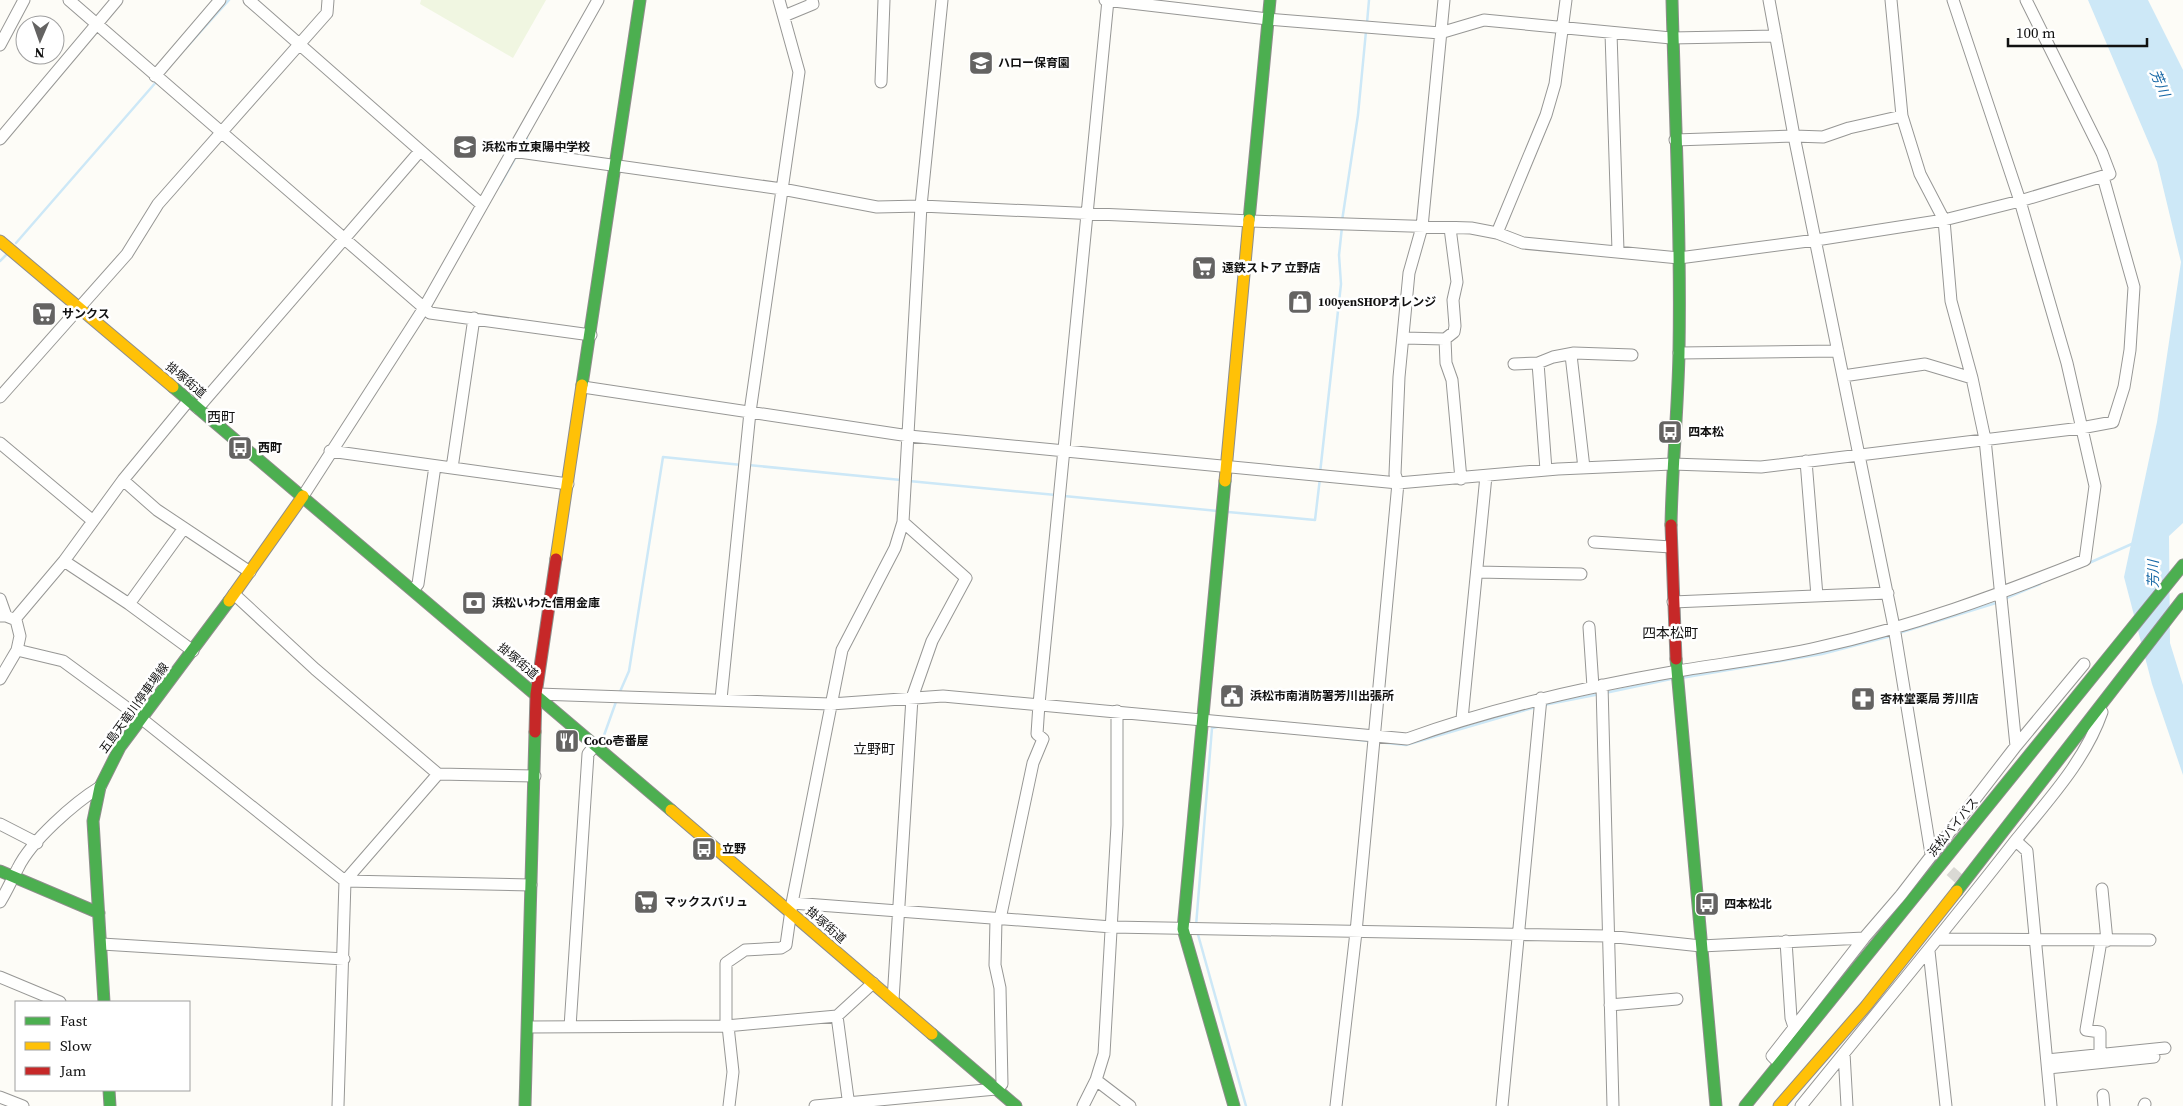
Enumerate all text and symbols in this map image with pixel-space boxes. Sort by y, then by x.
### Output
north arrow [15,15,65,65]
scale bar [2008,15,2147,47]
text: 100 m [2016,22,2056,43]
text: N [34,43,45,63]
school or university icon: ハロー保育園 [968,50,994,76]
place label: ハロー保育園 [998,55,1070,71]
water label: 芳川 [2145,66,2175,102]
school or university icon: 浜松市立東陽中学校 [452,134,478,160]
place label: 浜松市立東陽中学校 [482,139,590,155]
supermarket icon: 遠鉄ストア 立野店 [1191,255,1217,281]
place label: 遠鉄ストア 立野店 [1222,260,1321,276]
shop icon: 100yenSHOPオレンジ [1287,289,1313,315]
place label: 100yenSHOPオレンジ [1318,294,1436,310]
supermarket icon: サンクス [31,301,57,327]
place label: サンクス [62,306,110,322]
street label: 掛塚街道 [162,358,210,402]
district label: 西町 [207,407,235,427]
bus stop icon: 四本松 [1657,419,1683,445]
place label: 四本松 [1688,424,1724,440]
bus stop icon: 西町 [227,435,253,461]
place label: 西町 [258,440,282,456]
water label: 芳川 [2143,558,2163,588]
bank icon: 浜松いわた信用金庫 [461,590,487,616]
place label: 浜松いわた信用金庫 [492,595,600,611]
district label: 四本松町 [1642,623,1698,643]
street label: 掛塚街道 [494,639,542,683]
street label: 五島天竜川停車場線 [96,660,172,756]
public building icon: 浜松市南消防署芳川出張所 [1219,683,1245,709]
pharmacy icon: 杏林堂薬局 芳川店 [1850,686,1876,712]
place label: 浜松市南消防署芳川出張所 [1250,688,1394,704]
place label: 杏林堂薬局 芳川店 [1880,691,1979,707]
restaurant icon: CoCo壱番屋 [554,728,580,754]
place label: CoCo壱番屋 [584,733,649,749]
district label: 立野町 [853,739,895,759]
street label: 浜松バイパス [1924,794,1982,860]
bus stop icon: 立野 [691,836,717,862]
place label: 立野 [722,841,746,857]
supermarket icon: マックスバリュ [633,889,659,915]
bus stop icon: 四本松北 [1694,891,1720,917]
place label: マックスバリュ [664,894,748,910]
place label: 四本松北 [1724,896,1772,912]
street label: 掛塚街道 [803,903,849,947]
legend [15,1001,190,1091]
text: Fast [60,1010,87,1031]
text: Slow [60,1035,92,1056]
text: Jam [59,1060,87,1081]

